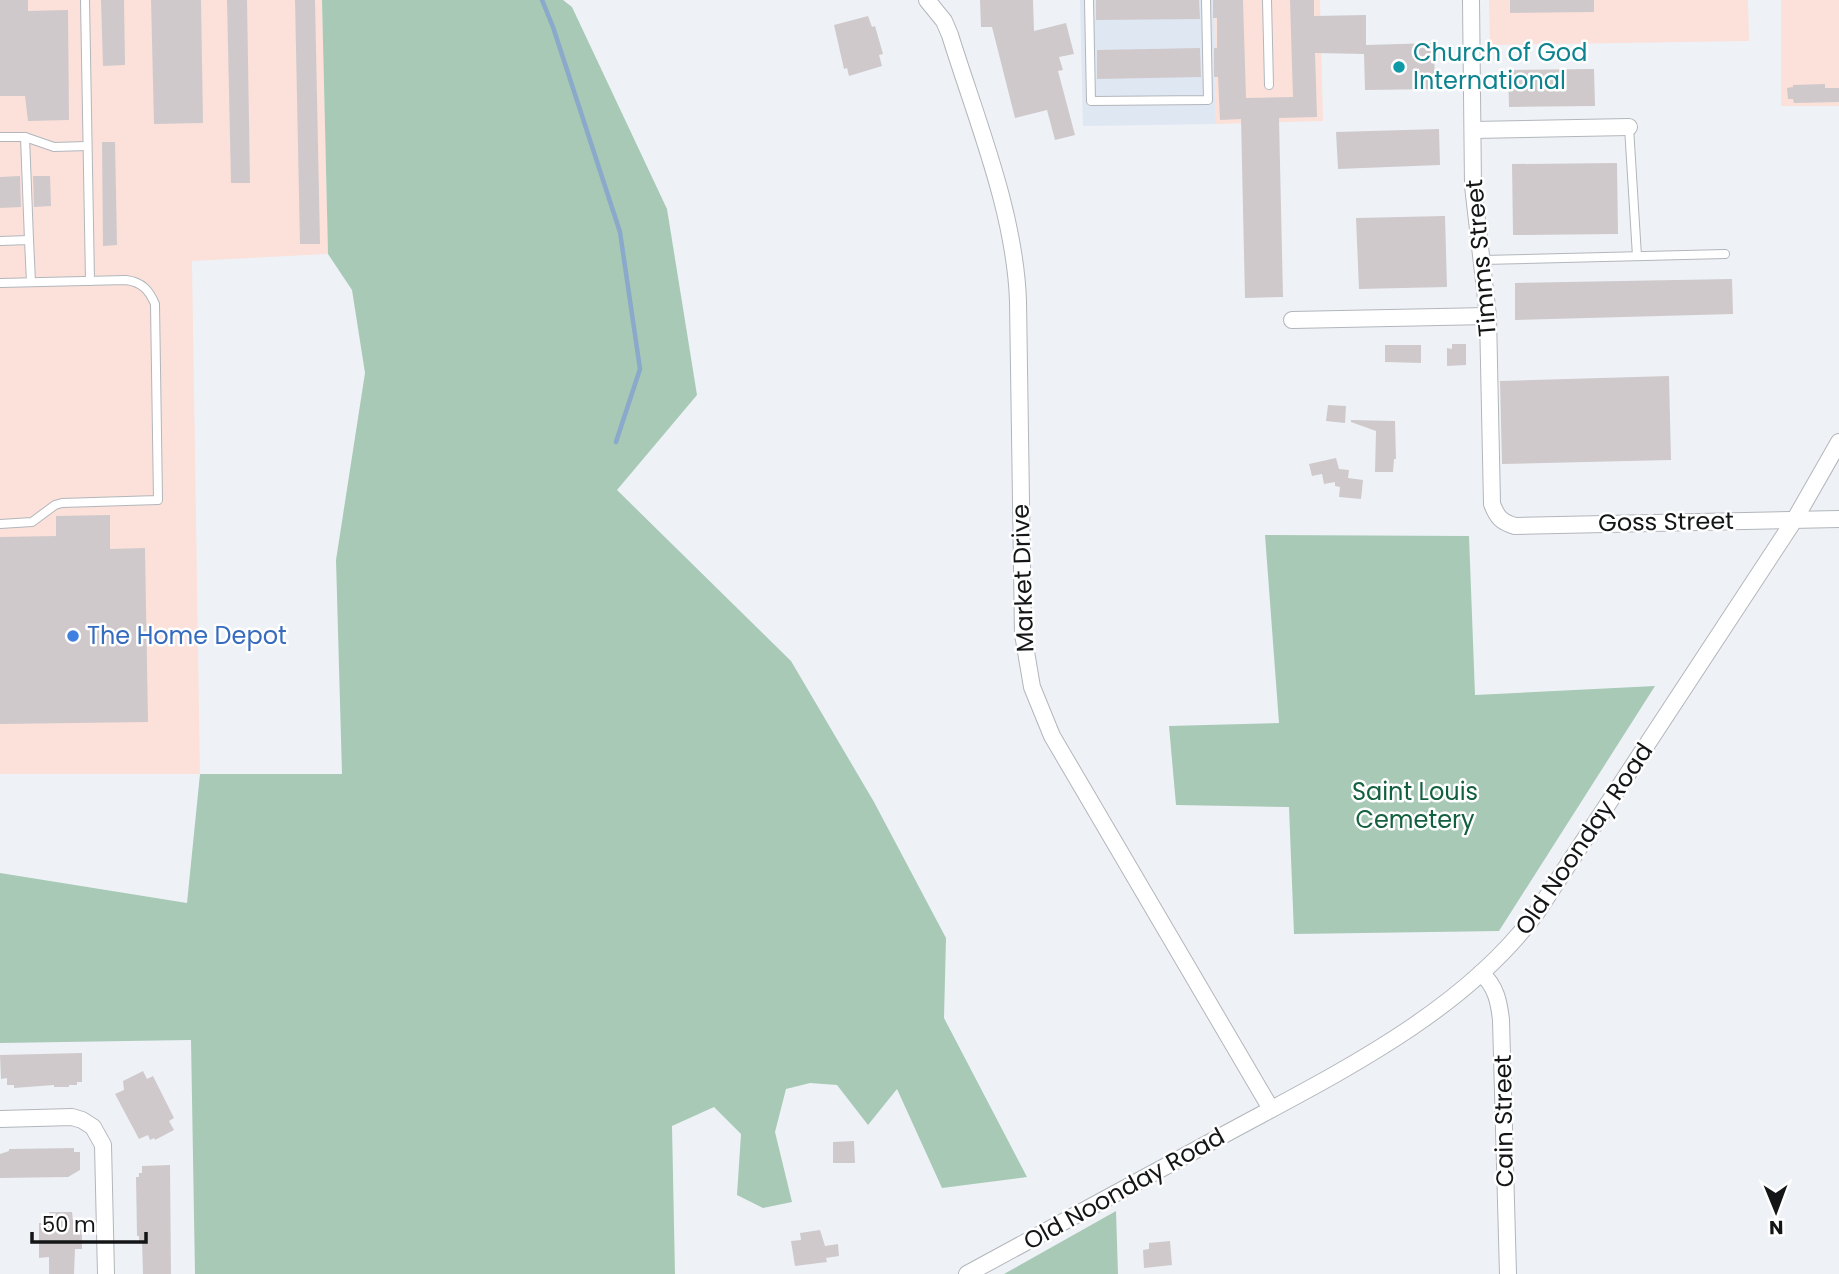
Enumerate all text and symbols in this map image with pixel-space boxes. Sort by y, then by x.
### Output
place label: Church of God International [1413,36,1587,97]
marker: Church of God International [1391,59,1407,75]
street label: Timms Street [1457,178,1504,338]
street label: Market Drive [1003,503,1042,653]
street label: Goss Street [1598,504,1734,539]
place label: The Home Depot [87,619,287,652]
marker: The Home Depot [65,628,81,644]
street label: Old Noonday Road [1507,736,1660,941]
park label: Saint Louis Cemetery [1352,775,1478,836]
street label: Cain Street [1486,1054,1521,1188]
street label: Old Noonday Road [1017,1120,1230,1258]
north arrow [1741,1176,1811,1246]
scale bar [32,1200,145,1244]
text: 50 m [42,1210,96,1239]
text: N [1769,1214,1784,1241]

